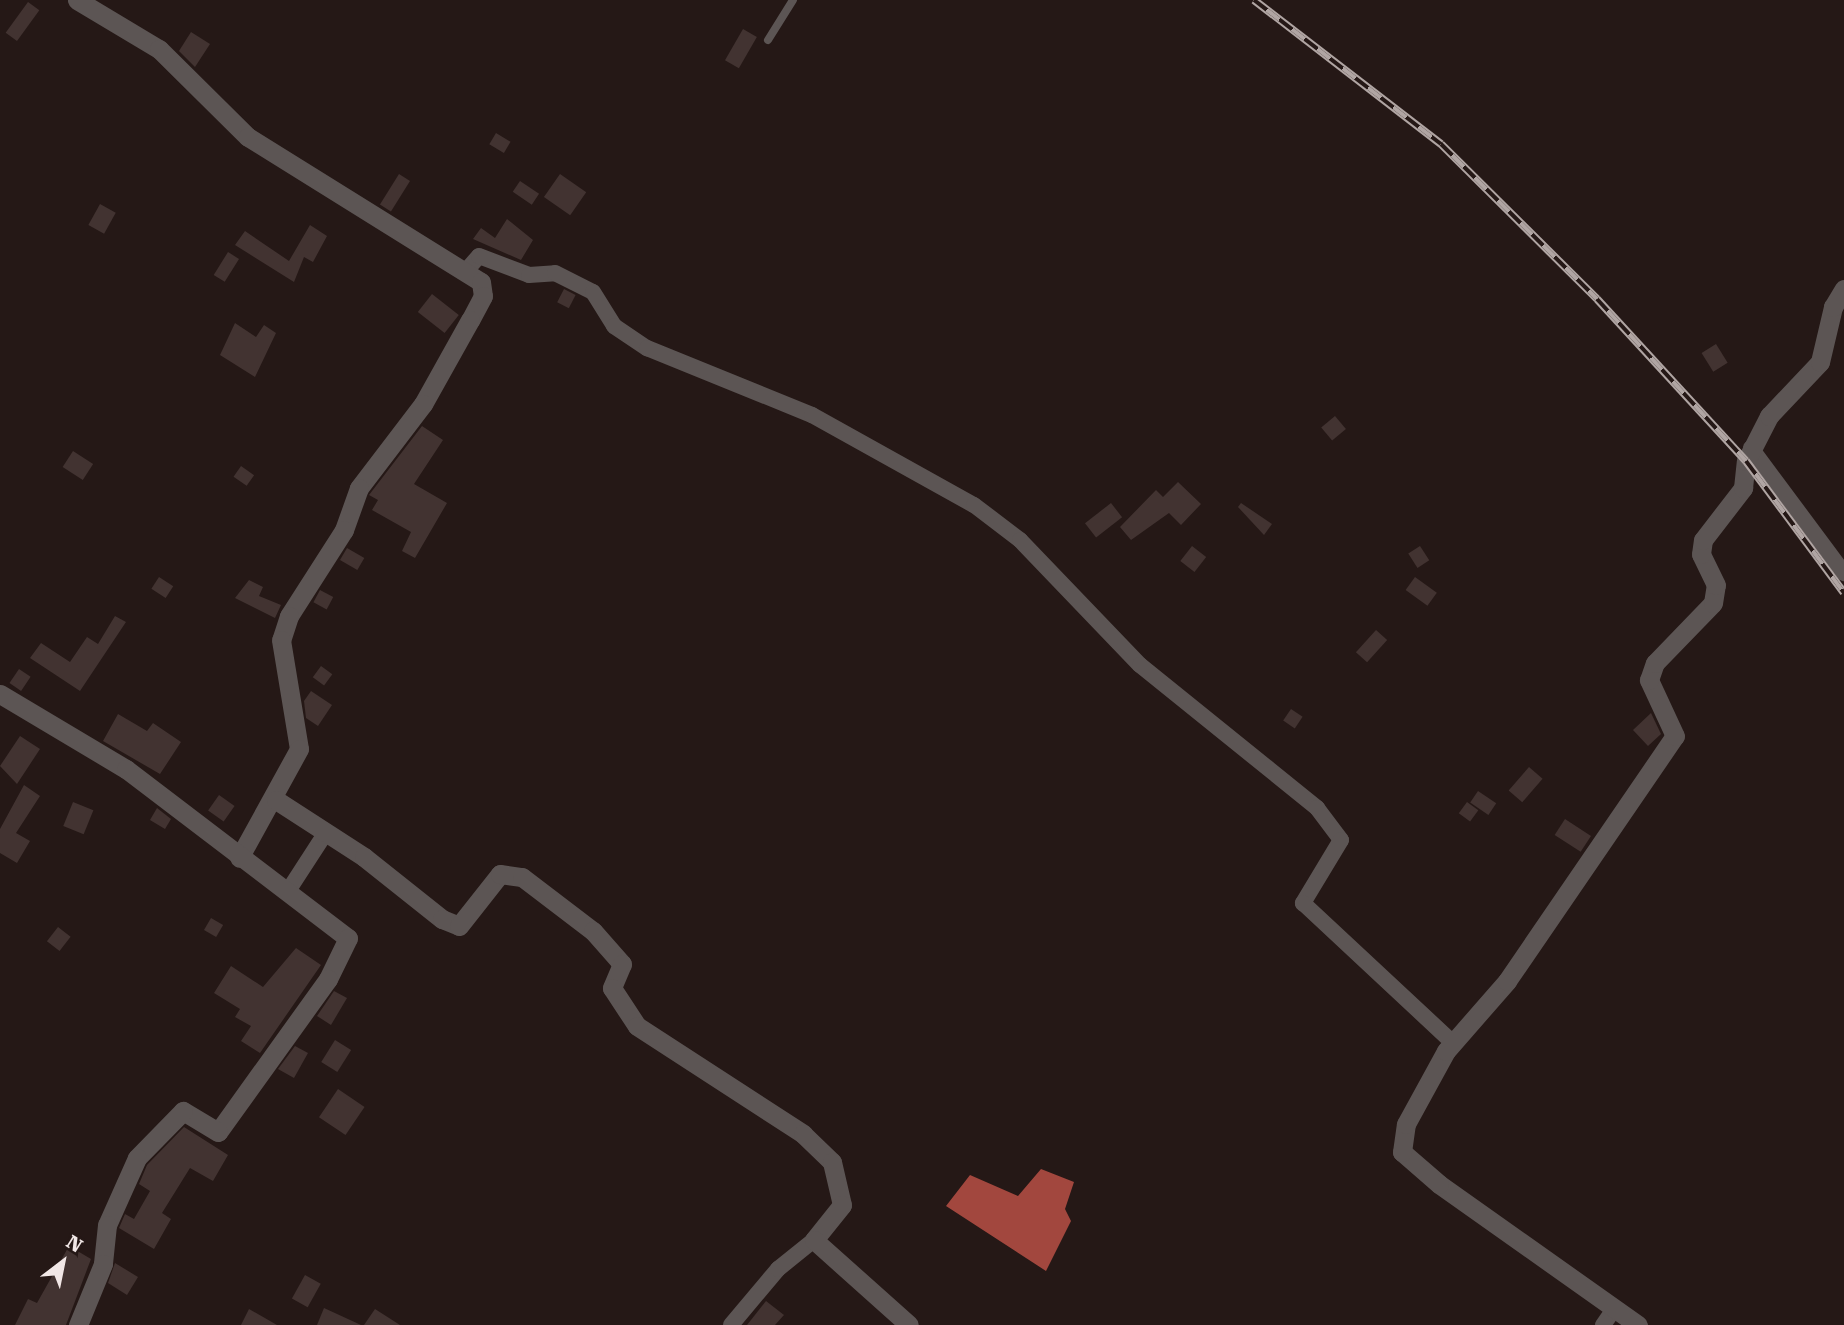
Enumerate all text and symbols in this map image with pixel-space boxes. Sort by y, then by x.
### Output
north arrow [28,1227,98,1297]
text: N [62,1230,87,1257]

